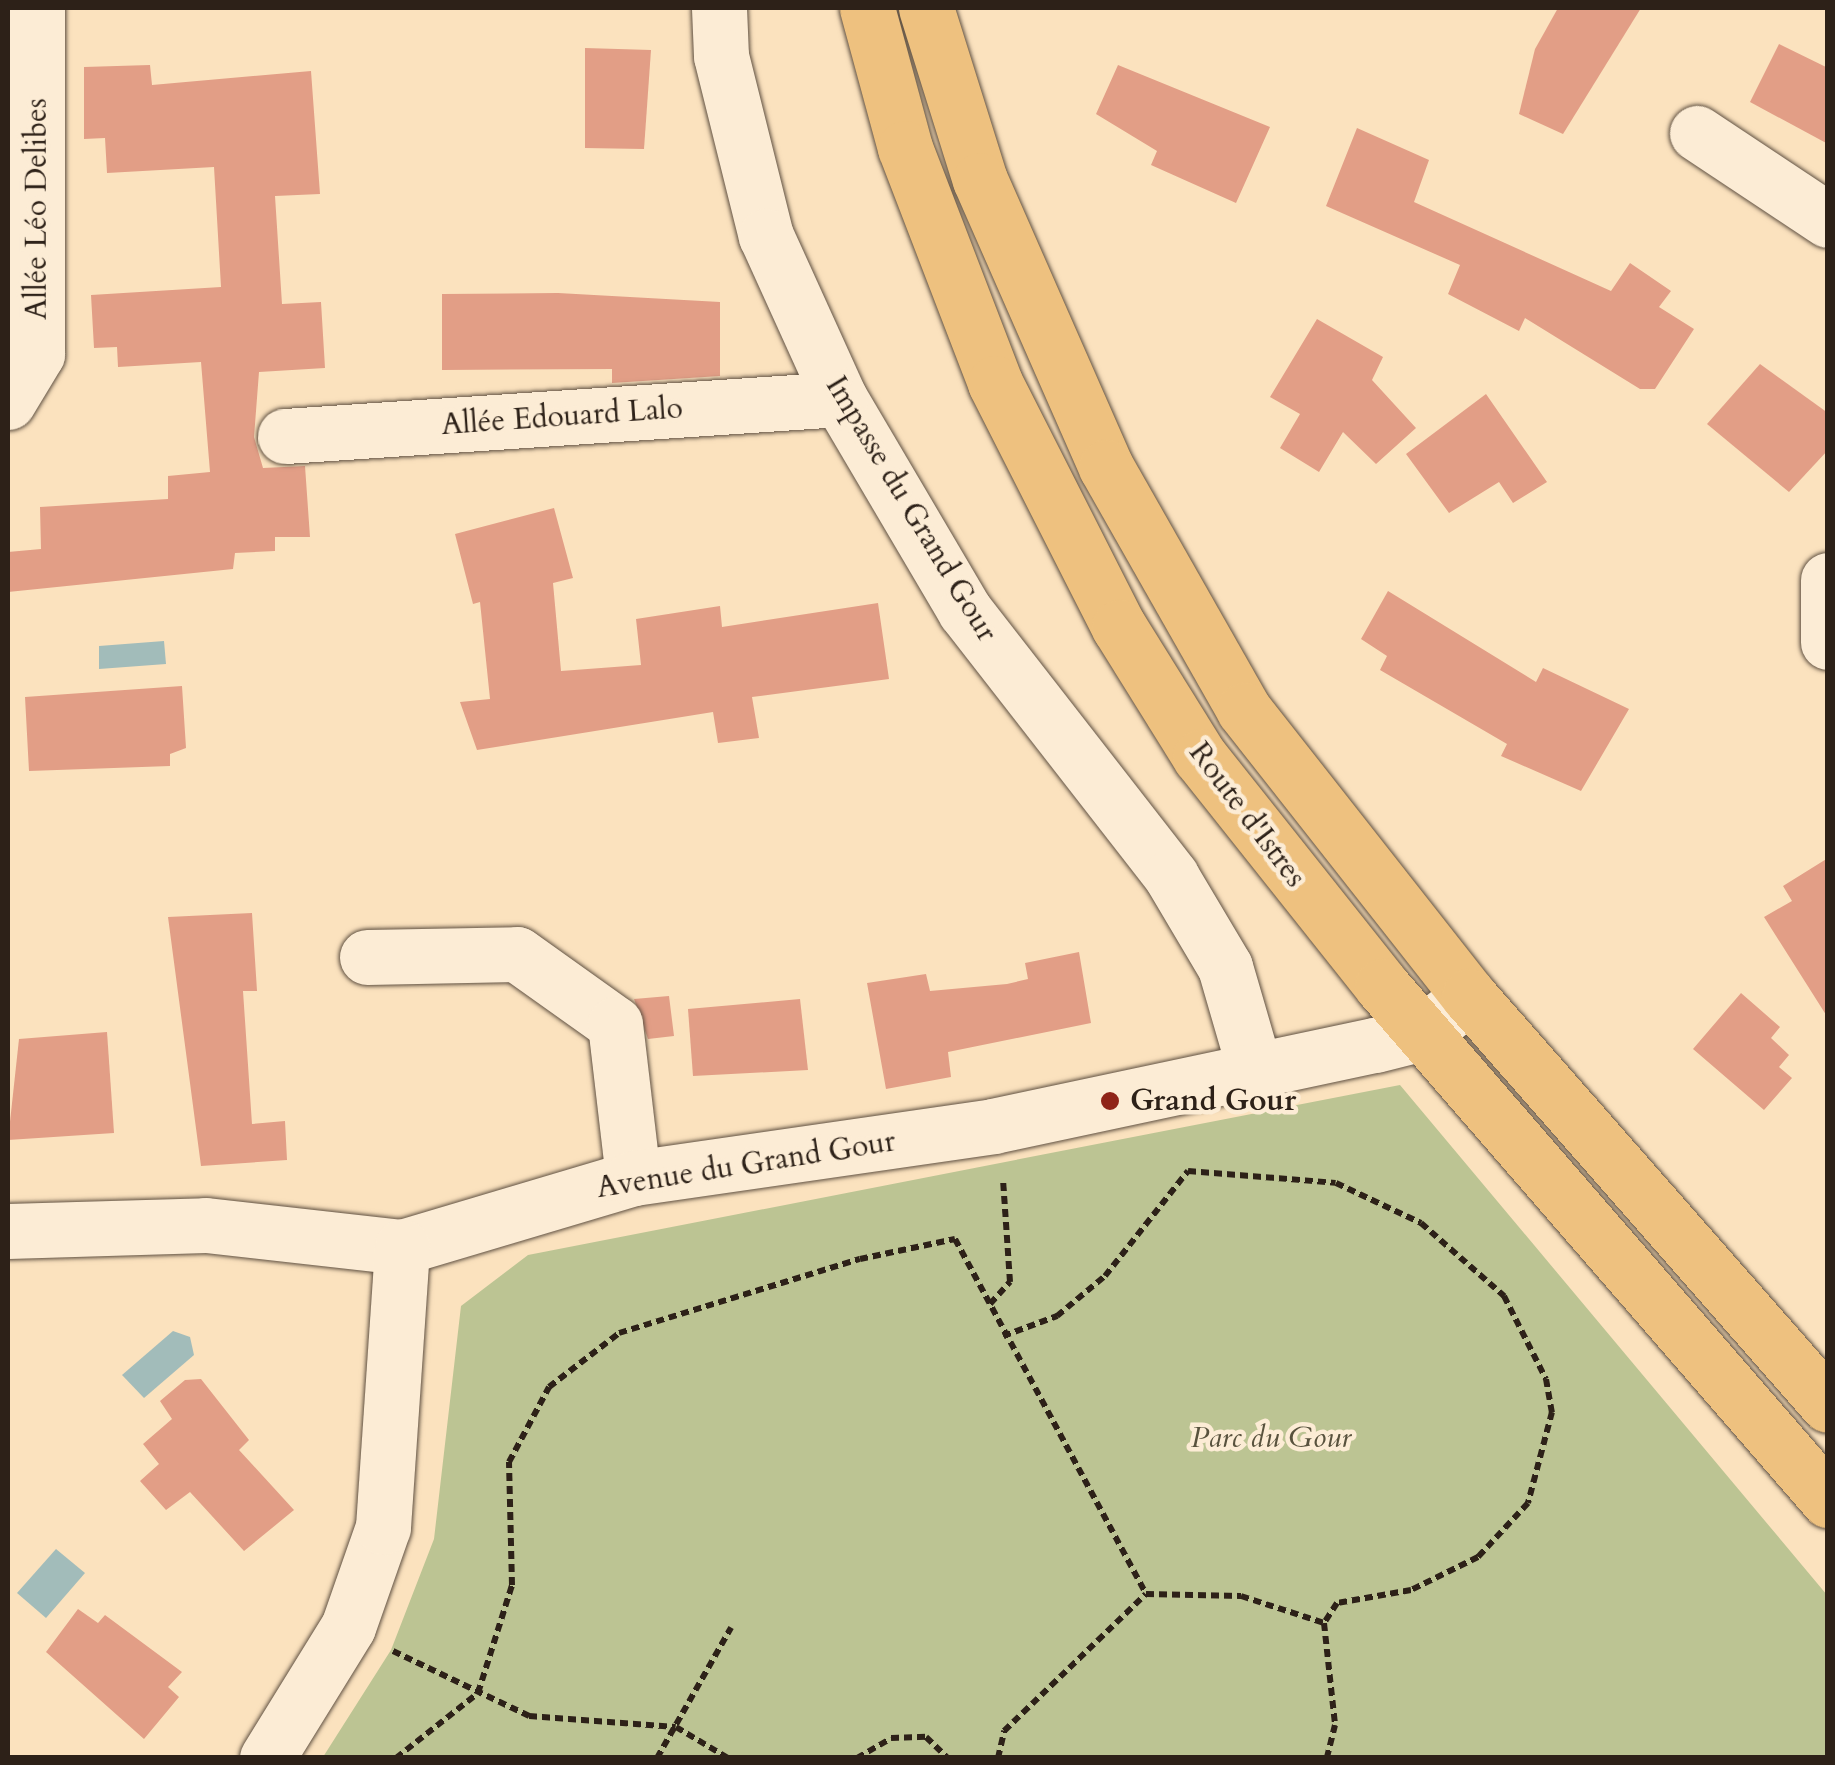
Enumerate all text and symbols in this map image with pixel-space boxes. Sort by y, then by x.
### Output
street label: Allée Léo Delibes [19,98,55,320]
street label: Impasse du Grand Gour [818,370,1004,648]
street label: Allée Edouard Lalo [440,391,684,443]
street label: Route d'Istres [1181,736,1313,894]
place label: Grand Gour [1130,1083,1296,1119]
marker: Grand Gour [1099,1090,1121,1112]
street label: Avenue du Grand Gour [594,1124,898,1206]
park label: Parc du Gour [1191,1420,1351,1456]

